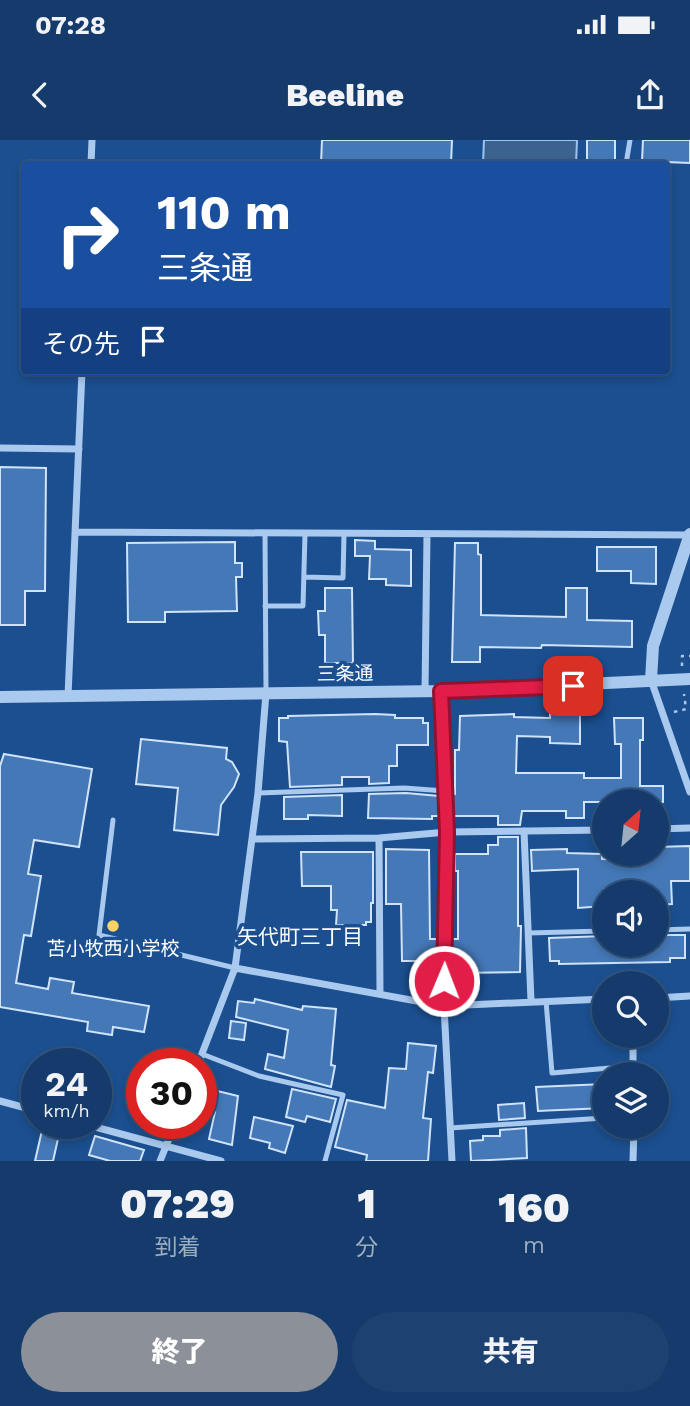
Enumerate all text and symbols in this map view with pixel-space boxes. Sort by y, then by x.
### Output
text: 07:28 [35,10,106,40]
icon: back [21,76,59,114]
text: Beeline [286,76,404,114]
icon: share [631,76,669,114]
text: 110 m [157,183,291,241]
icon: right [42,189,133,280]
text: 三条通 [157,249,253,287]
icon: arrive [134,322,172,360]
text: その先 [42,329,120,359]
pin [543,656,603,716]
street label: 三条通 [316,662,374,685]
icon: arrive [554,667,592,705]
north arrow [592,789,668,866]
map controls [592,789,669,1139]
button: sound [592,880,669,957]
marker: 苫小牧西小学校 [105,918,121,934]
district label: 矢代町三丁目 [237,924,363,949]
place label: 苫小牧西小学校 [46,937,180,960]
position arrow [407,944,481,1018]
button: search [592,971,669,1048]
speed limit sign: 30 [126,1048,217,1139]
button: layers [592,1062,669,1139]
text: 24 [45,1063,88,1105]
text: km/h [43,1100,90,1121]
text: 07:29 [120,1179,235,1228]
text: 1 [357,1179,376,1228]
text: 160 [498,1183,570,1232]
text: m [523,1232,545,1259]
text: 到着 [155,1234,201,1261]
text: 分 [355,1234,378,1261]
button: 終了 [21,1312,338,1392]
button: 共有 [352,1312,669,1392]

